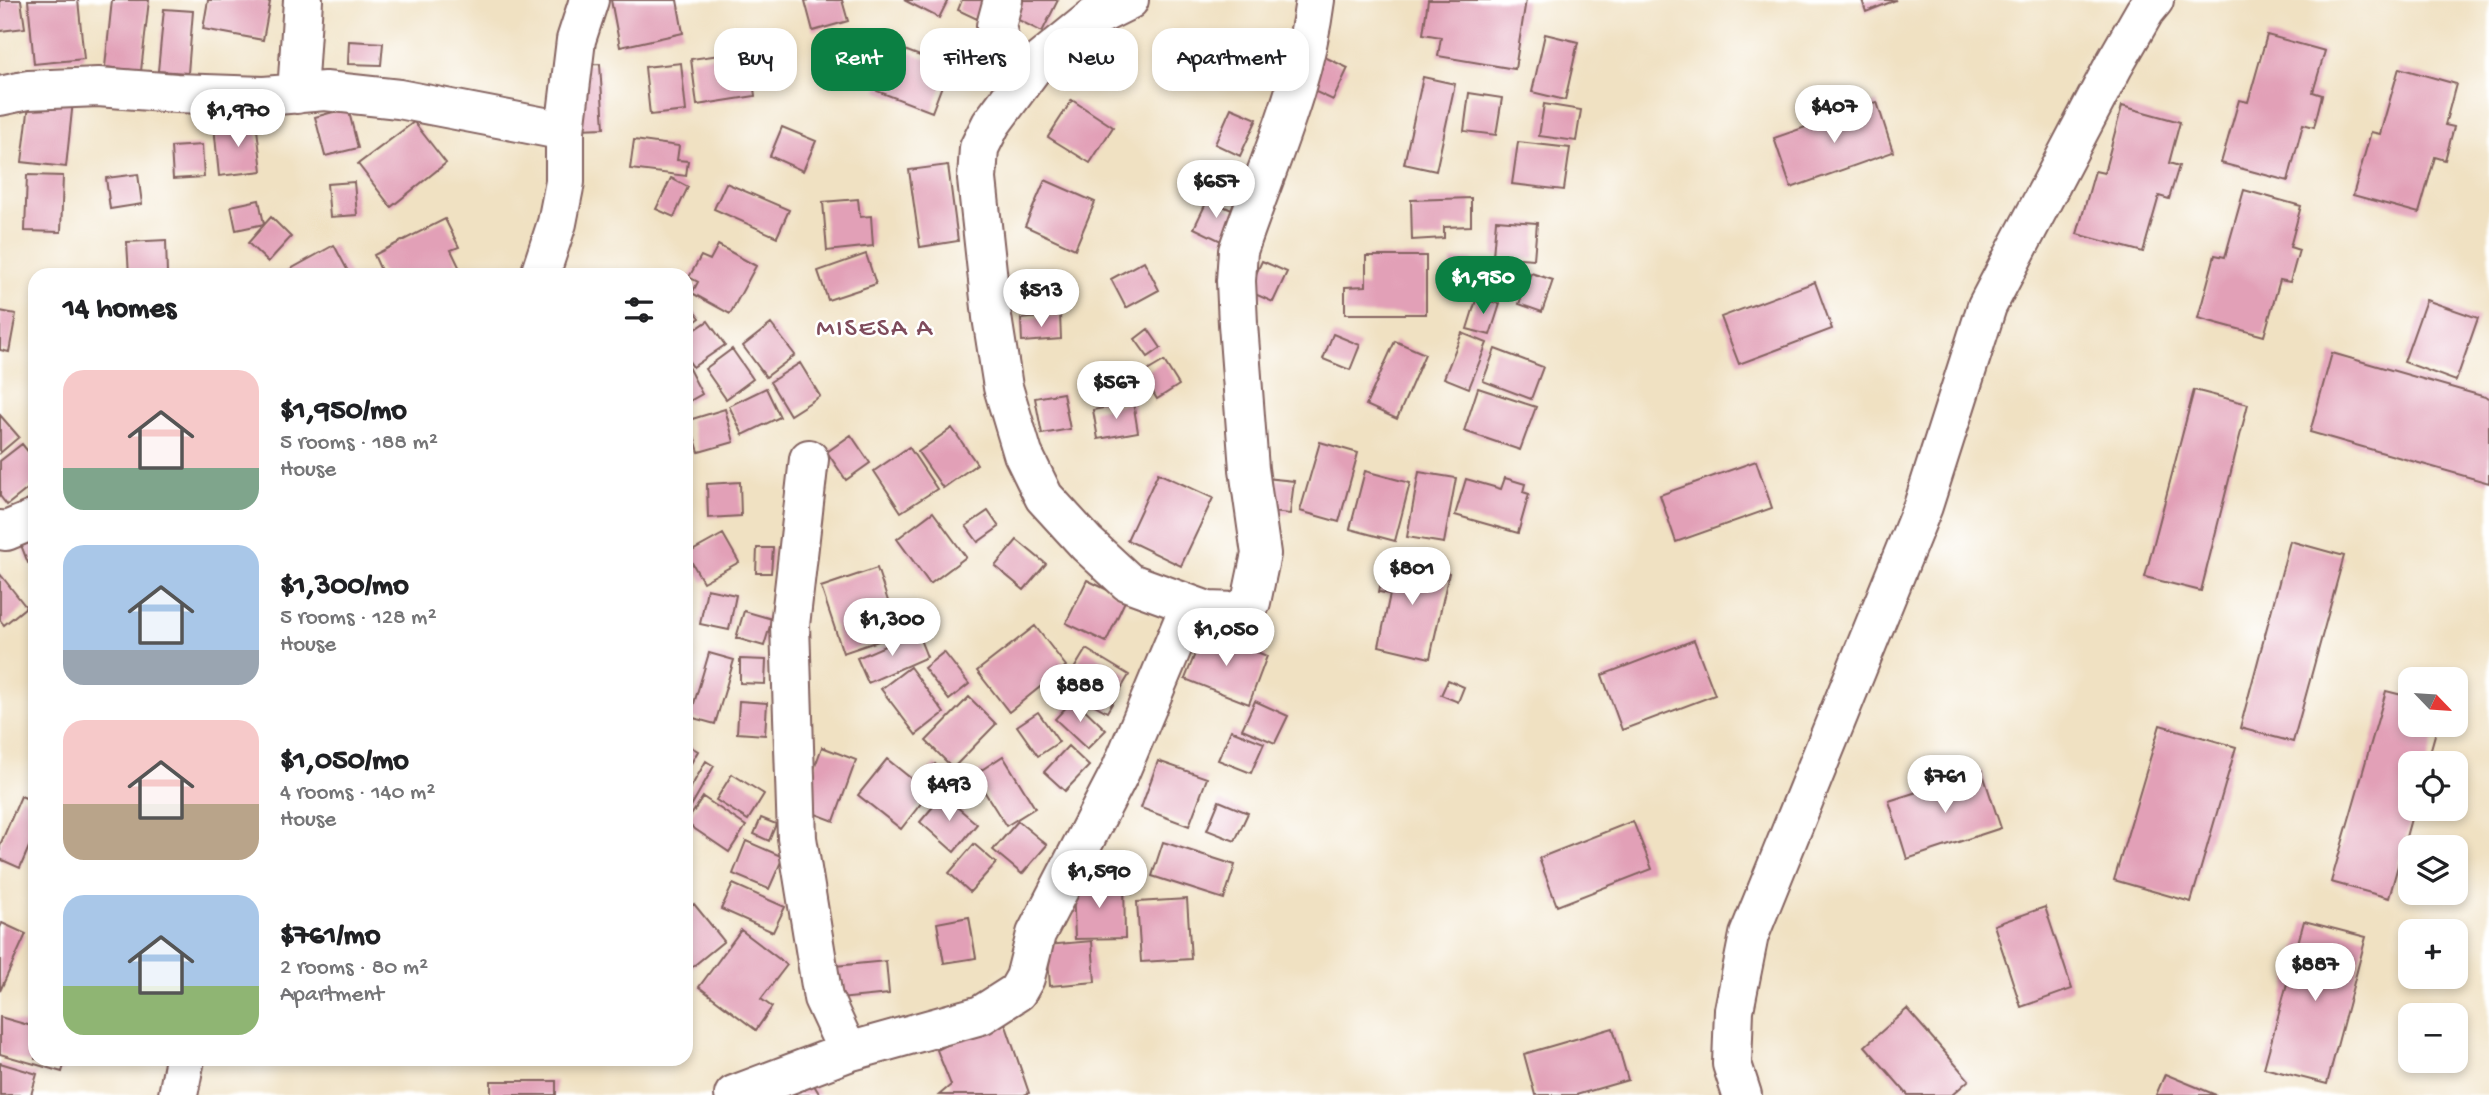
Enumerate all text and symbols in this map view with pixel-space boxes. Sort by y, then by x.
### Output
chip: Buy [714,28,797,91]
chip: Rent [811,28,906,91]
chip: Filters [920,28,1030,91]
chip: New [1044,28,1138,91]
chip: Apartment [1152,28,1309,91]
pin: $407 [1793,86,1875,145]
pin: $1,970 [181,90,295,149]
text: $407 [1811,94,1857,121]
text: $1,970 [206,98,270,125]
pin: $657 [1175,160,1257,220]
text: $657 [1193,169,1239,196]
pin: $1,950 [1426,256,1540,316]
text: $1,950 [1451,265,1515,292]
pin: $513 [1000,270,1082,329]
text: $513 [1019,278,1063,305]
icon: filters [620,291,658,329]
text: 14 homes [63,293,176,328]
district label: MISESA A [816,315,934,346]
pin: $567 [1075,362,1157,421]
text: $567 [1093,370,1139,397]
text: $1,950/mo [280,395,407,430]
icon: home [119,398,203,482]
text: 5 rooms · 188 m² [280,430,438,457]
text: House [280,457,336,484]
pin: $801 [1371,548,1453,607]
text: $801 [1389,556,1435,583]
text: $1,300/mo [280,570,409,605]
icon: home [119,573,203,657]
pin: $1,300 [835,598,949,658]
text: 5 rooms · 128 m² [280,605,437,632]
text: $1,300 [860,607,924,634]
pin: $1,050 [1169,608,1283,668]
text: $1,050 [1193,617,1259,644]
text: House [280,632,336,659]
pin: $888 [1039,664,1121,724]
north arrow [2398,667,2468,737]
map controls [2398,667,2468,1073]
text: $888 [1056,673,1104,700]
text: $1,050/mo [280,745,409,780]
icon: home [119,748,203,832]
button: locate [2398,751,2468,821]
pin: $761 [1904,756,1986,815]
pin: $493 [908,764,990,823]
text: $761 [1923,764,1967,791]
text: $493 [927,772,971,799]
text: 4 rooms · 140 m² [280,780,435,807]
text: House [280,807,336,834]
button: layers [2398,835,2468,905]
pin: $1,590 [1042,850,1156,910]
text: $1,590 [1067,859,1131,886]
button: + [2398,919,2468,989]
text: $761/mo [280,920,380,955]
icon: home [119,923,203,1007]
pin: $887 [2274,944,2356,1003]
text: $887 [2291,952,2339,979]
text: 2 rooms · 80 m² [280,955,428,982]
text: Apartment [280,982,384,1009]
button: − [2398,1003,2468,1073]

